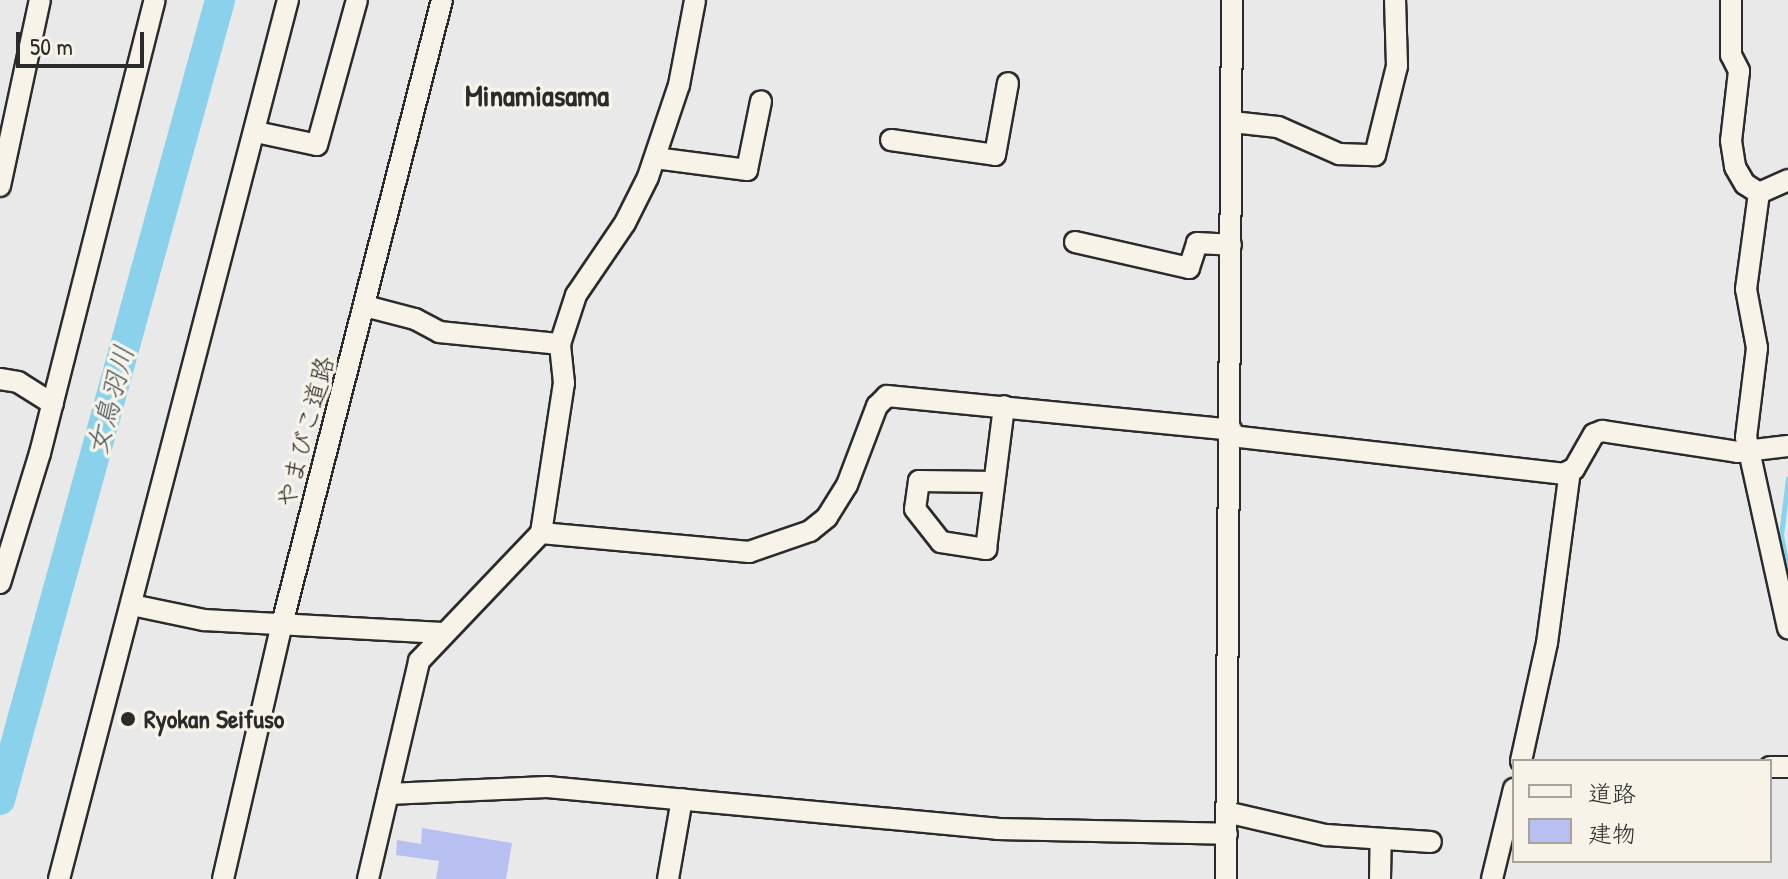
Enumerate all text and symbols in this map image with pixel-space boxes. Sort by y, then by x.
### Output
scale bar [20,16,148,66]
text: 50 m [30,30,73,62]
district label: Minamiasama [465,77,609,113]
water label: 女鳥羽川 [79,342,141,458]
street label: やまびこ道路 [270,353,340,511]
place label: Ryokan Seifuso [144,703,284,735]
marker: Ryokan Seifuso [119,710,137,728]
legend [1512,759,1772,863]
text: 道路 [1588,777,1636,809]
text: 建物 [1588,817,1636,849]

